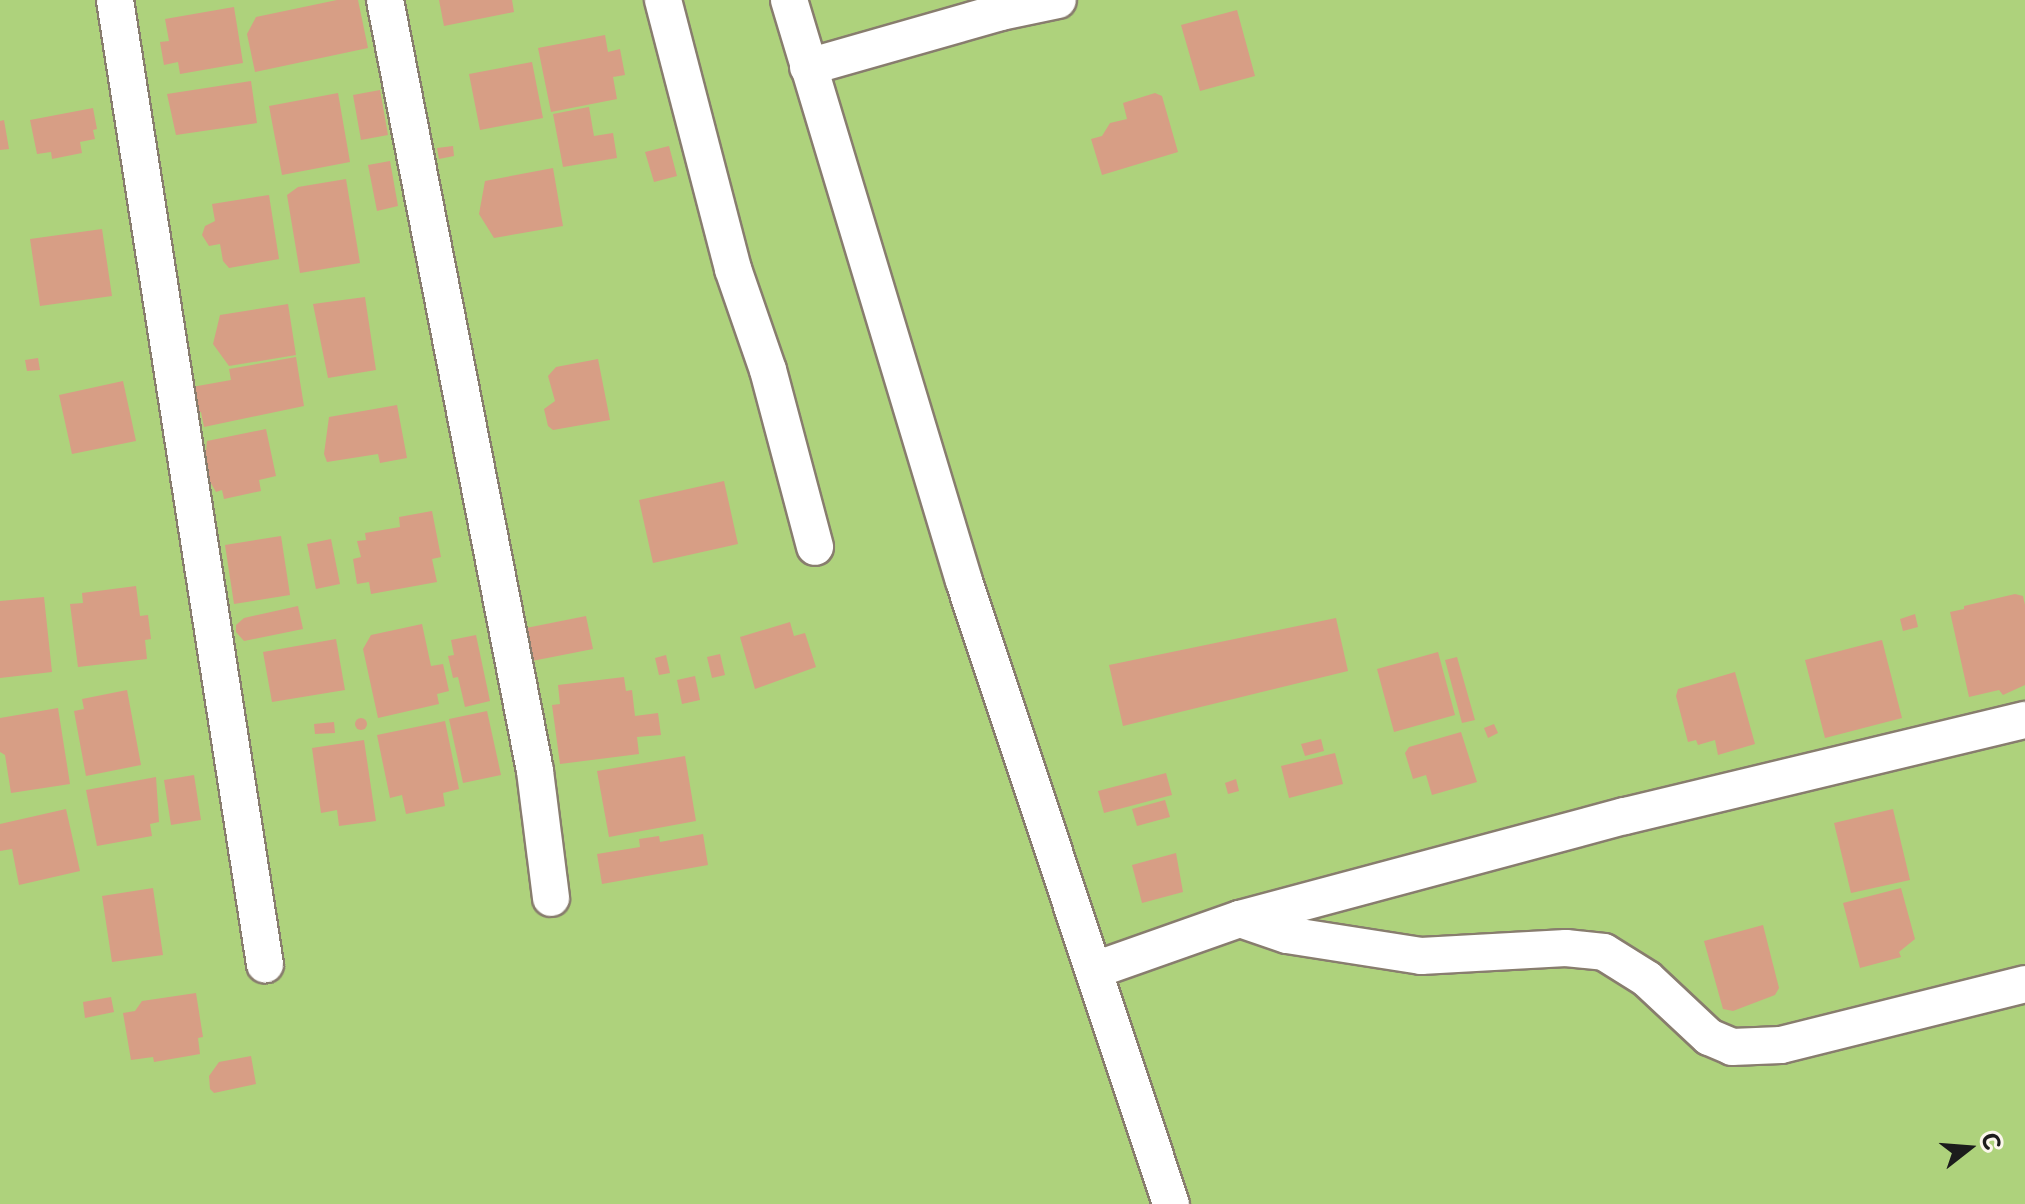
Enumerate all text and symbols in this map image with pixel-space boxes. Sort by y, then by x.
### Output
north arrow [1929,1108,2009,1188]
text: С [1974,1128,2011,1154]

